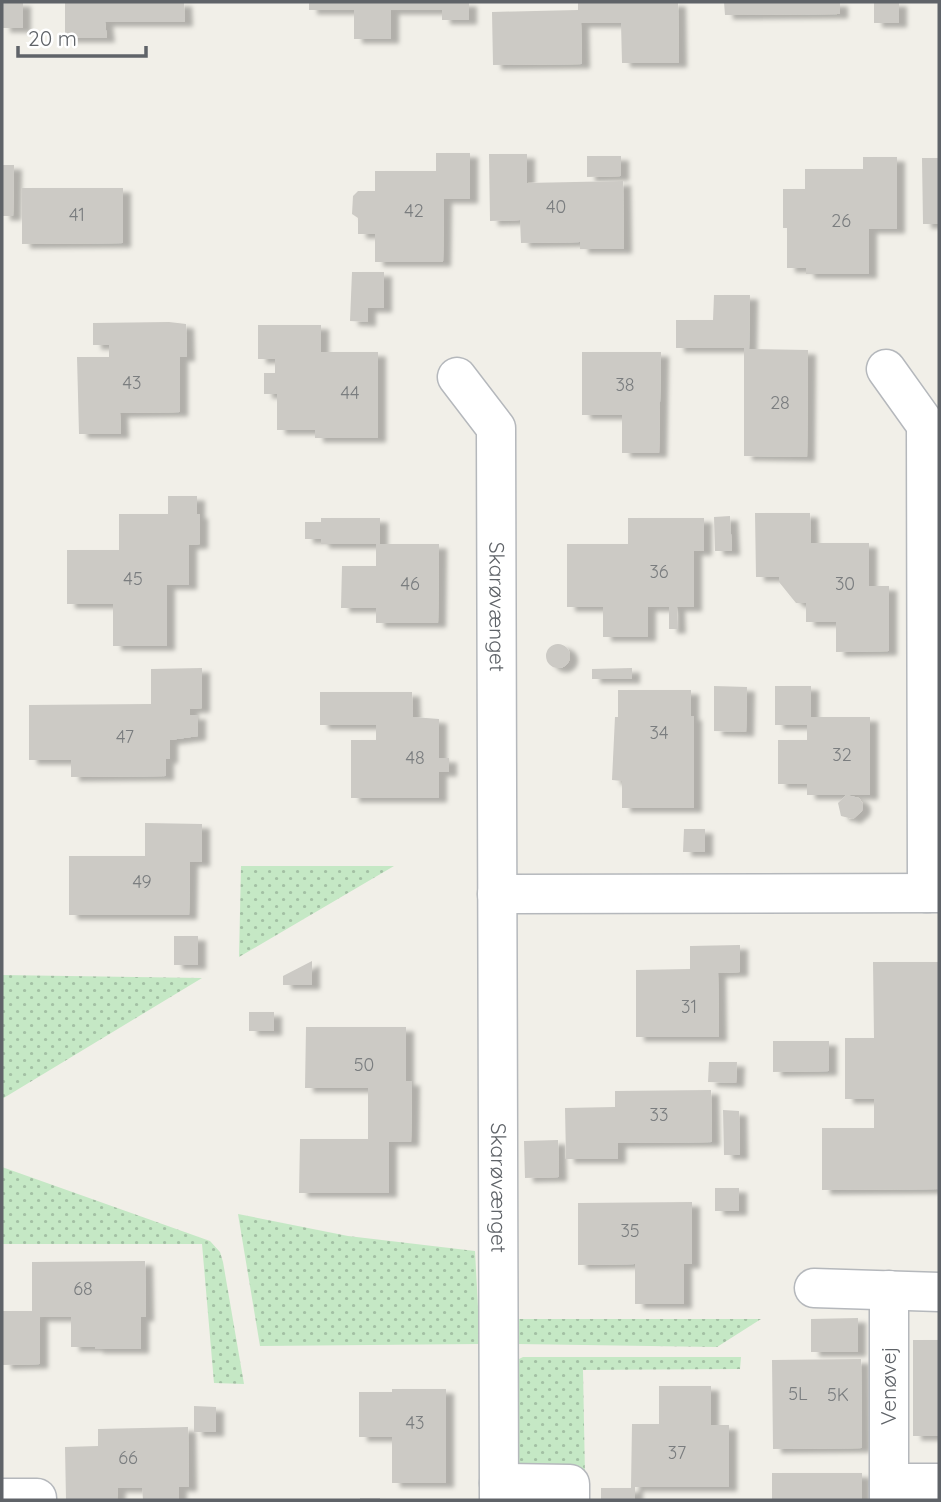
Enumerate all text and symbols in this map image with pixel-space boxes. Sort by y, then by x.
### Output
scale bar [18,14,145,58]
text: 20 m [28,25,77,51]
house number: 40 [546,195,566,218]
house number: 42 [404,199,424,222]
house number: 41 [69,203,85,226]
house number: 26 [831,209,851,232]
house number: 43 [123,371,141,394]
house number: 38 [615,373,635,396]
house number: 44 [341,381,359,404]
house number: 28 [770,391,790,414]
street label: Skarøvænget [484,542,511,672]
house number: 36 [649,560,669,583]
house number: 45 [123,567,143,590]
house number: 46 [400,572,420,595]
house number: 30 [835,572,855,595]
house number: 34 [650,721,668,744]
house number: 47 [116,725,134,748]
house number: 32 [832,743,852,766]
house number: 48 [405,746,425,769]
house number: 49 [132,870,152,893]
house number: 31 [681,995,697,1018]
house number: 50 [354,1053,374,1076]
house number: 33 [650,1103,668,1126]
street label: Skarøvænget [486,1123,512,1253]
house number: 35 [620,1219,640,1242]
house number: 68 [73,1277,93,1300]
street label: Venøvej [875,1347,901,1425]
house number: 5L [788,1382,808,1405]
house number: 5K [827,1383,849,1406]
house number: 43 [406,1411,424,1434]
house number: 37 [668,1441,686,1464]
house number: 66 [118,1446,138,1469]

